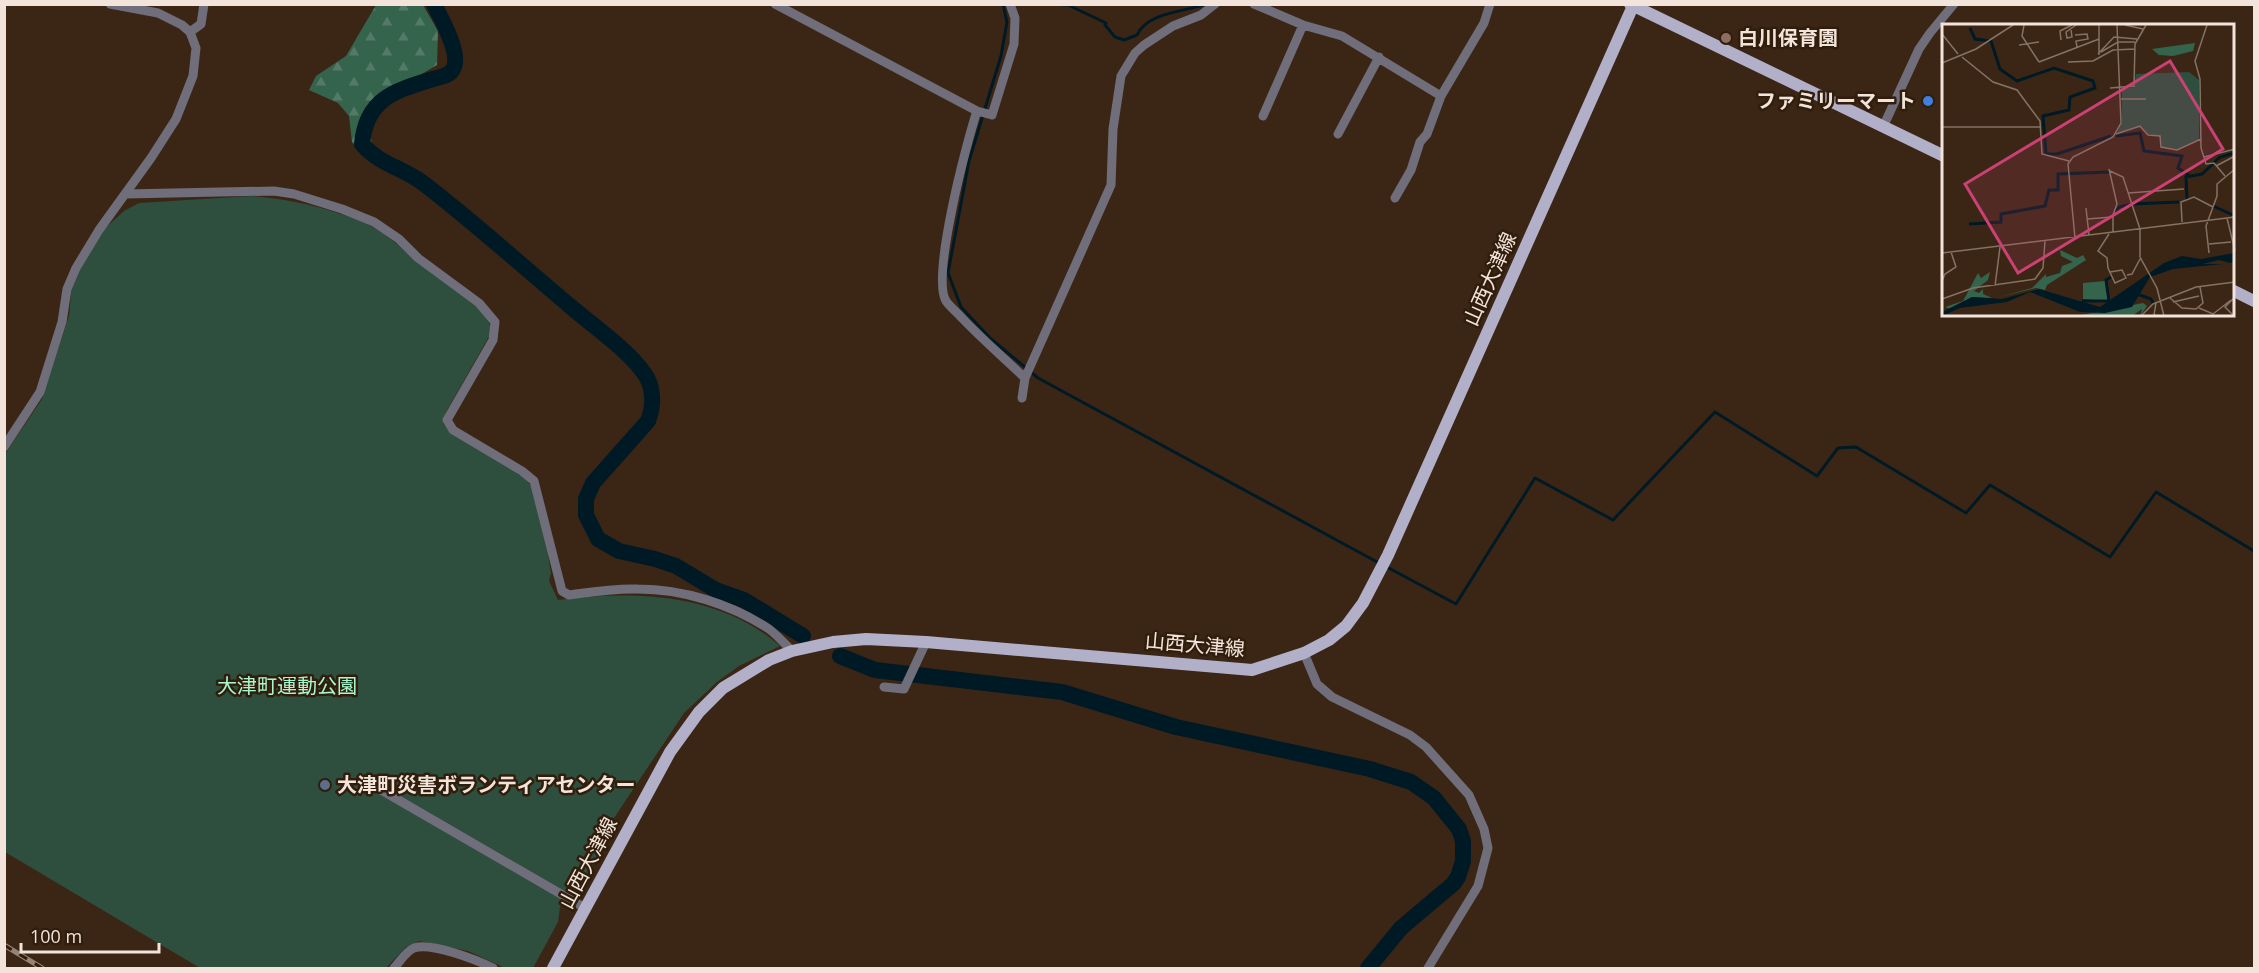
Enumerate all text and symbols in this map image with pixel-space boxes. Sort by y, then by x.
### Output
place label: 白川保育園 [1738,24,1838,51]
inset map [1942,24,2235,316]
marker: 白川保育園 [1719,31,1733,45]
place label: ファミリーマート [1756,87,1916,114]
marker: ファミリーマート [1921,94,1935,108]
street label: 山西大津線 [1457,228,1522,330]
street label: 山西大津線 [1144,627,1246,662]
park label: 大津町運動公園 [217,672,357,699]
place label: 大津町災害ボランティアセンター [337,771,635,798]
marker: 大津町災害ボランティアセンター [318,778,332,792]
street label: 山西大津線 [552,812,623,913]
scale bar [21,916,159,954]
text: 100 m [30,924,82,948]

